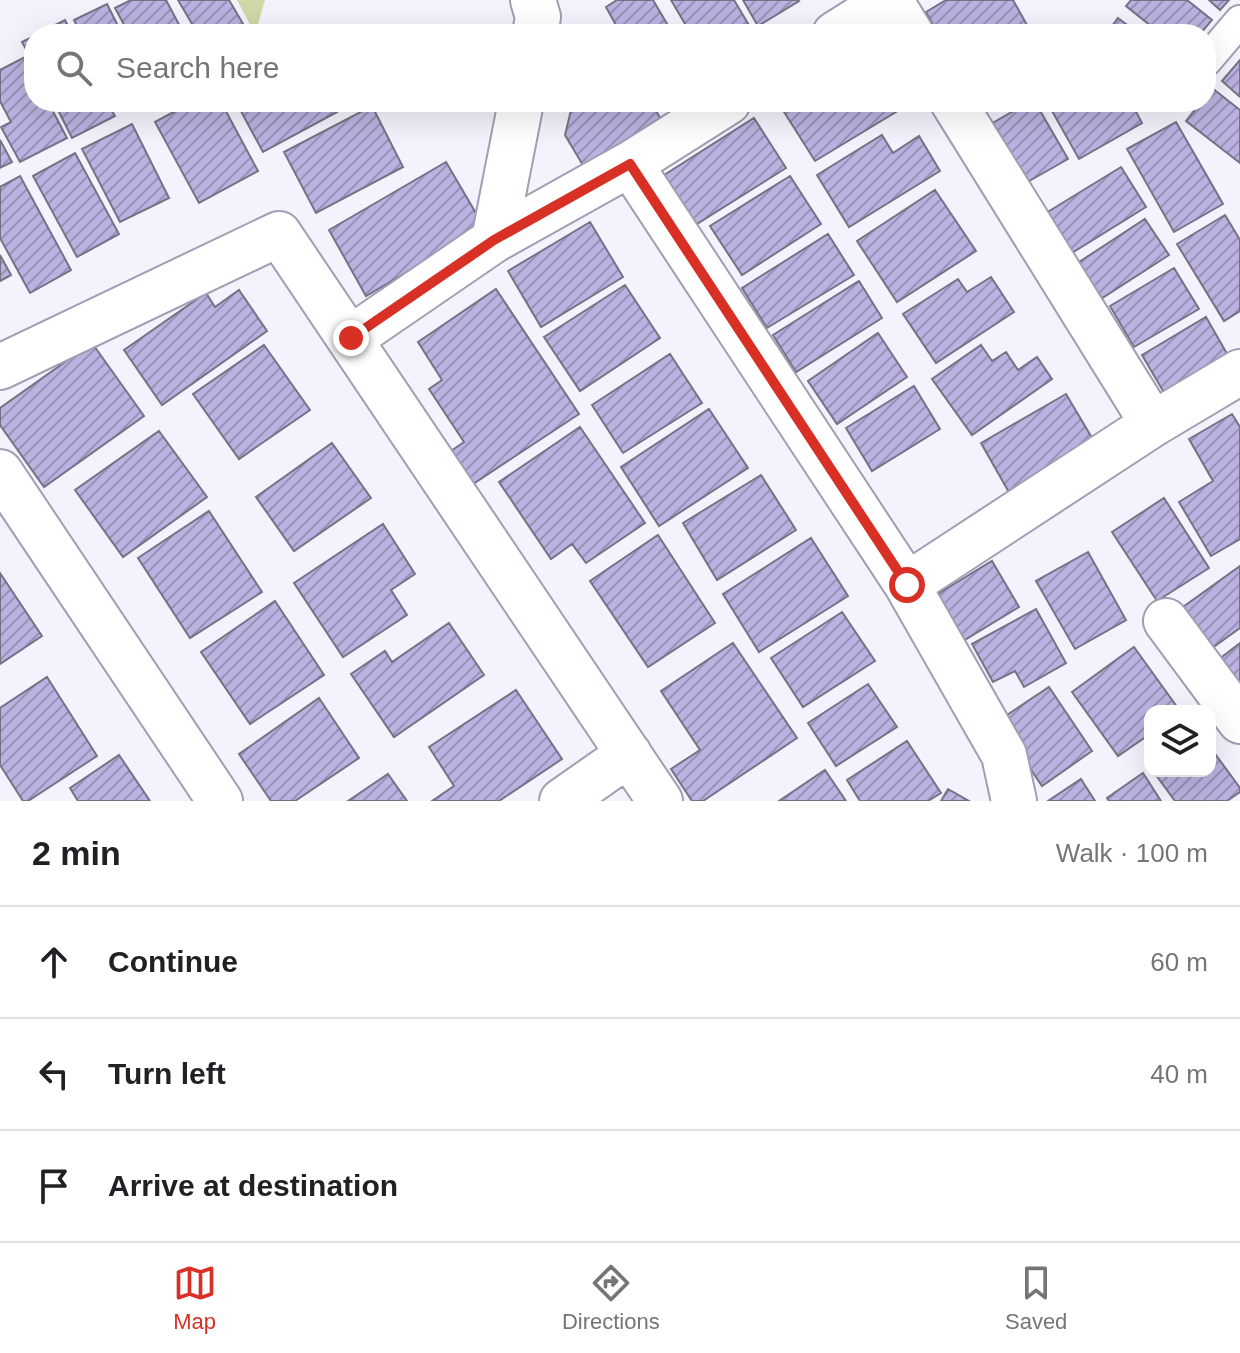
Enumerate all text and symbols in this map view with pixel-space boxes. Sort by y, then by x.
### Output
search box [24,24,1216,112]
icon: search [52,46,96,90]
text: Search here [116,51,279,84]
route end [333,320,369,356]
route start [889,567,925,603]
map controls [1144,705,1216,777]
button: layers [1144,705,1216,777]
text: 2 min [32,834,121,872]
text: Walk · 100 m [1056,838,1208,868]
icon: ahead [32,940,76,984]
text: Continue [108,945,238,978]
text: 60 m [1150,947,1208,977]
icon: left [32,1052,76,1096]
text: Turn left [108,1057,226,1090]
text: 40 m [1150,1059,1208,1089]
icon: arrive [32,1164,76,1208]
text: Arrive at destination [108,1169,398,1202]
tab: Map [173,1261,217,1335]
tab: Directions [562,1261,660,1335]
tab: Saved [1005,1261,1067,1335]

